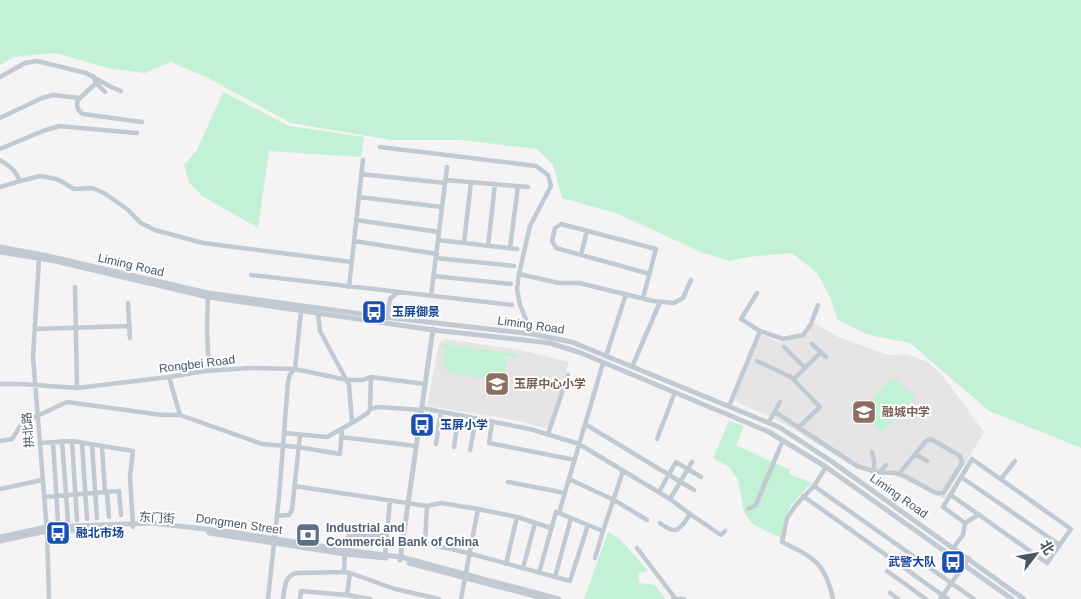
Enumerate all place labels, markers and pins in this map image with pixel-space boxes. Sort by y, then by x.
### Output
bus stop icon: 玉屏御景 [361,299,387,325]
place label: 玉屏御景 [392,305,440,319]
school or university icon: 玉屏中心小学 [484,371,510,397]
place label: 玉屏中心小学 [514,377,586,391]
school or university icon: 融城中学 [851,399,877,425]
place label: 融城中学 [882,405,930,419]
bus stop icon: 玉屏小学 [409,412,435,438]
place label: 玉屏小学 [440,418,488,432]
bus stop icon: 融北市场 [45,520,71,546]
place label: Industrial and Commercial Bank of China [326,521,479,549]
bank icon: Industrial and Commercial Bank of China [295,522,321,548]
place label: 融北市场 [76,526,124,540]
bus stop icon: 武警大队 [940,549,966,575]
place label: 武警大队 [888,555,936,569]

